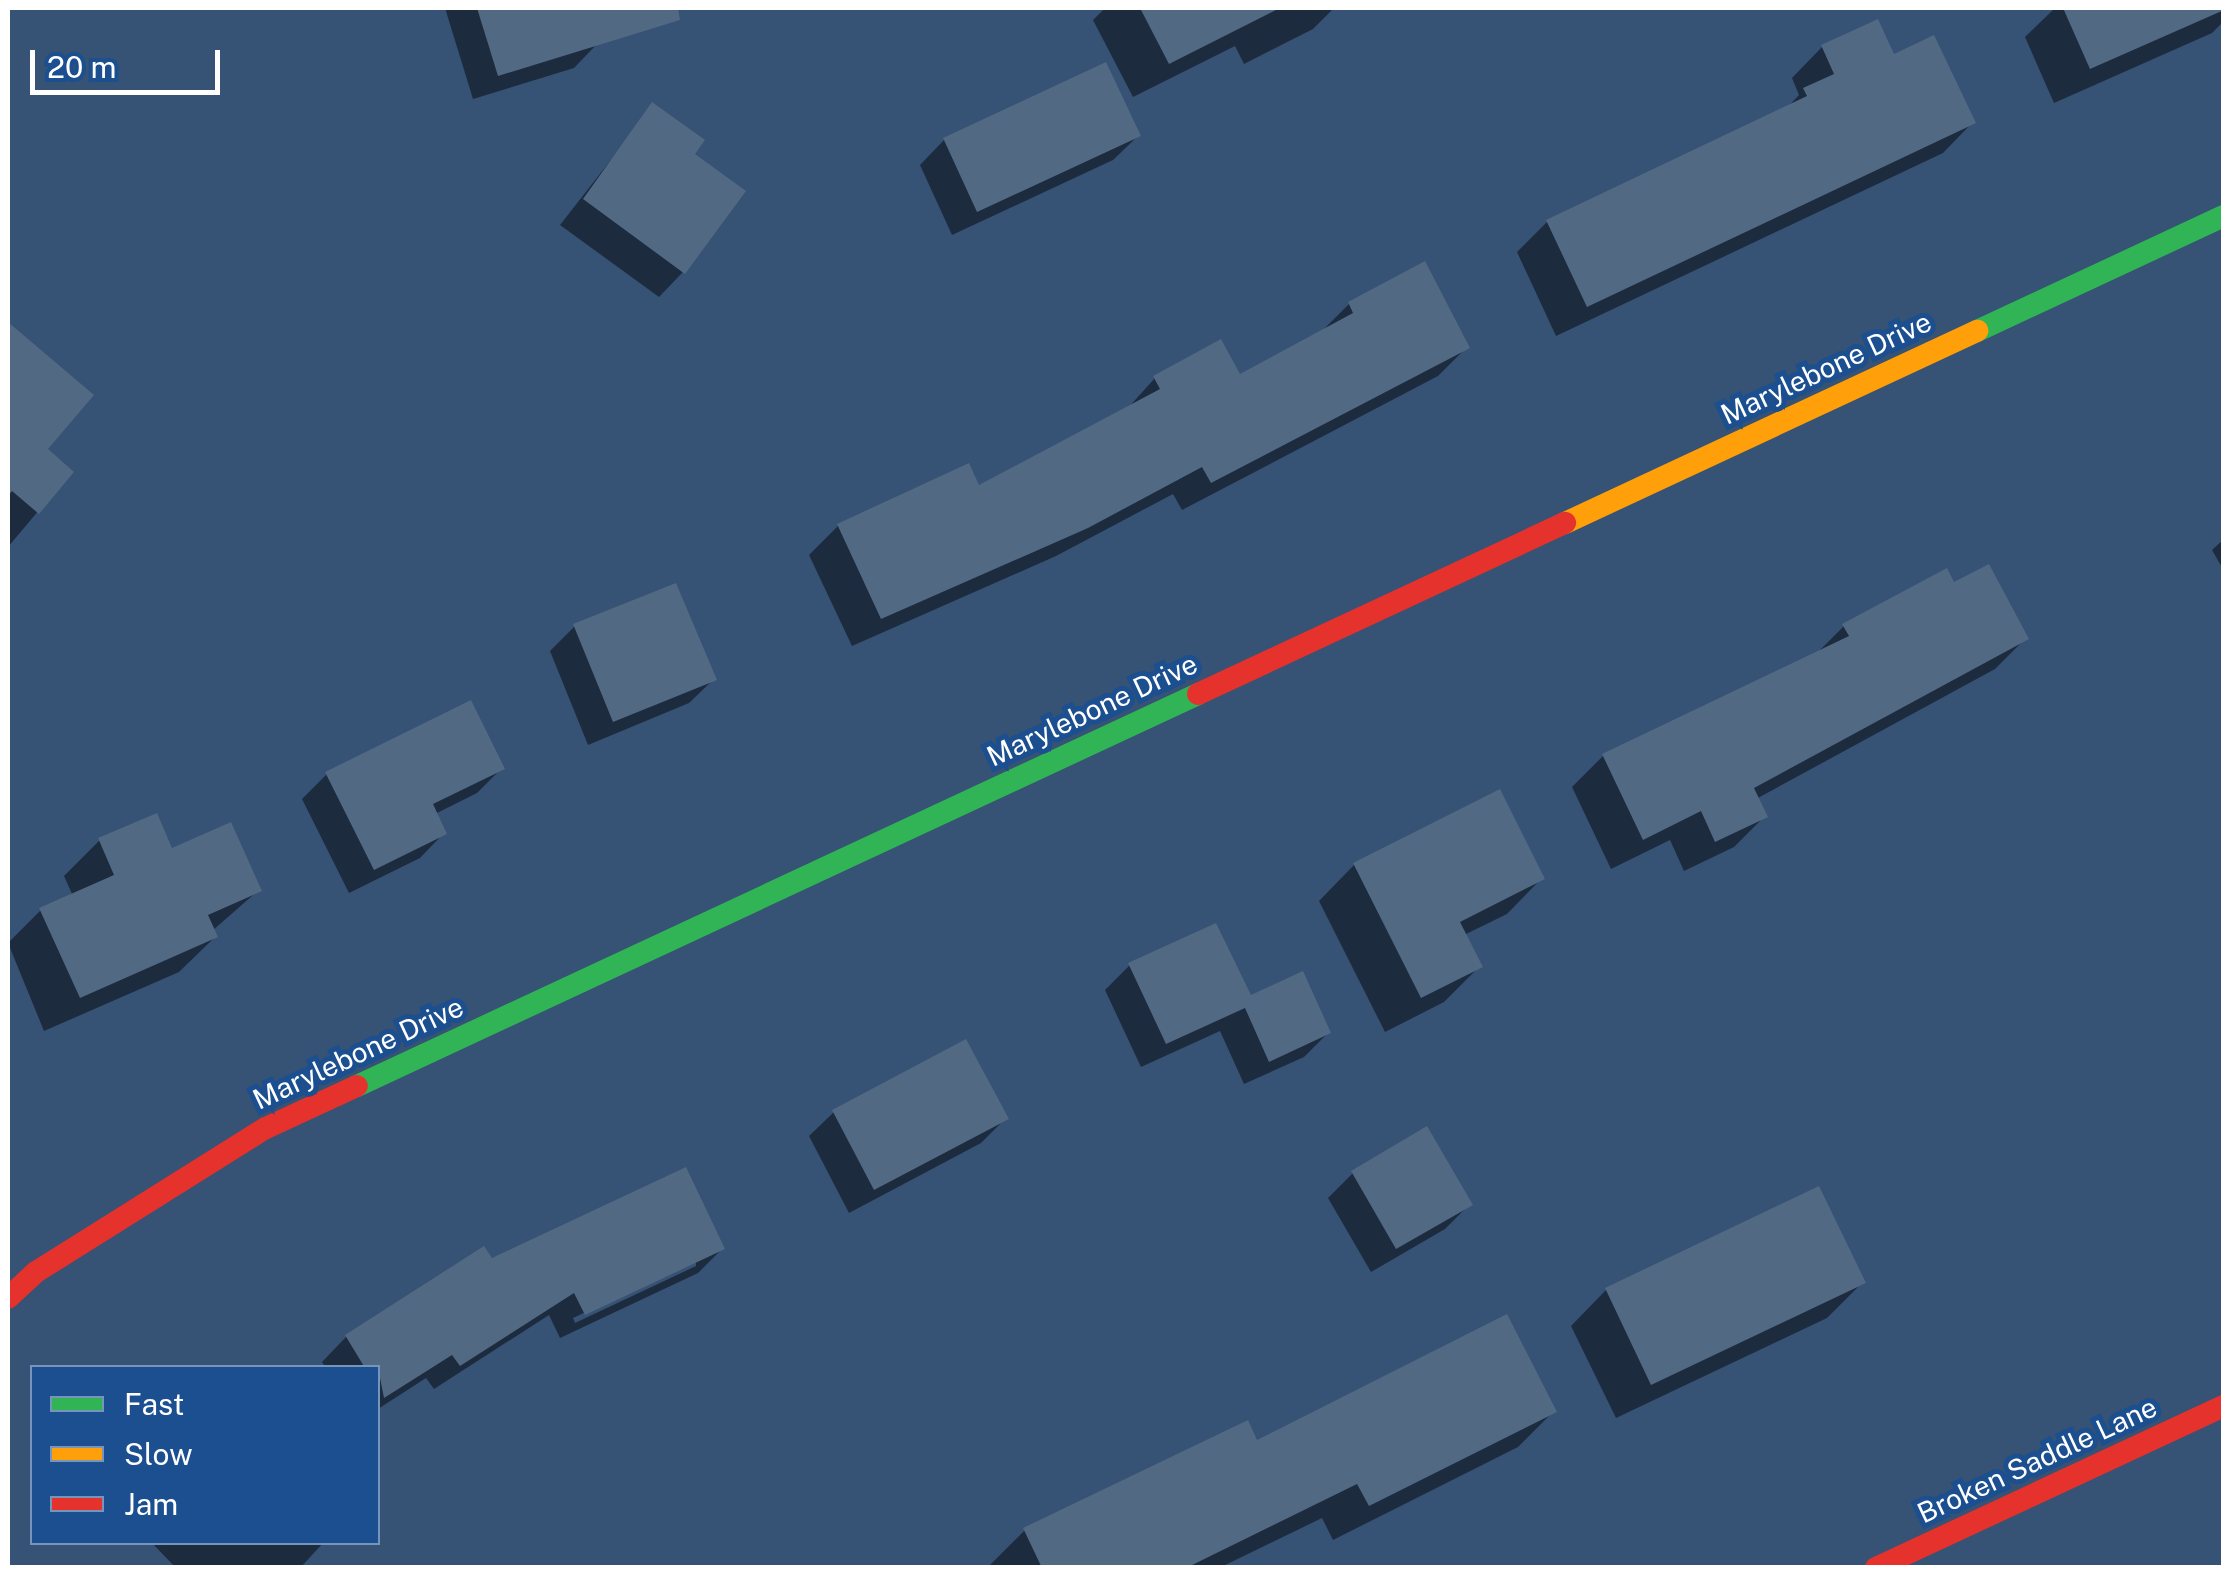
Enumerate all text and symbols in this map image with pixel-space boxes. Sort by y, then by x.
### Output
scale bar [35,30,225,92]
text: 20 m [47,49,116,85]
street label: Marylebone Drive [1715,304,1937,432]
street label: Marylebone Drive [981,646,1203,774]
street label: Marylebone Drive [247,989,469,1117]
legend [30,1365,380,1545]
text: Fast [124,1386,184,1422]
street label: Broken Saddle Lane [1912,1390,2162,1530]
text: Slow [124,1436,193,1472]
text: Jam [124,1486,178,1522]

